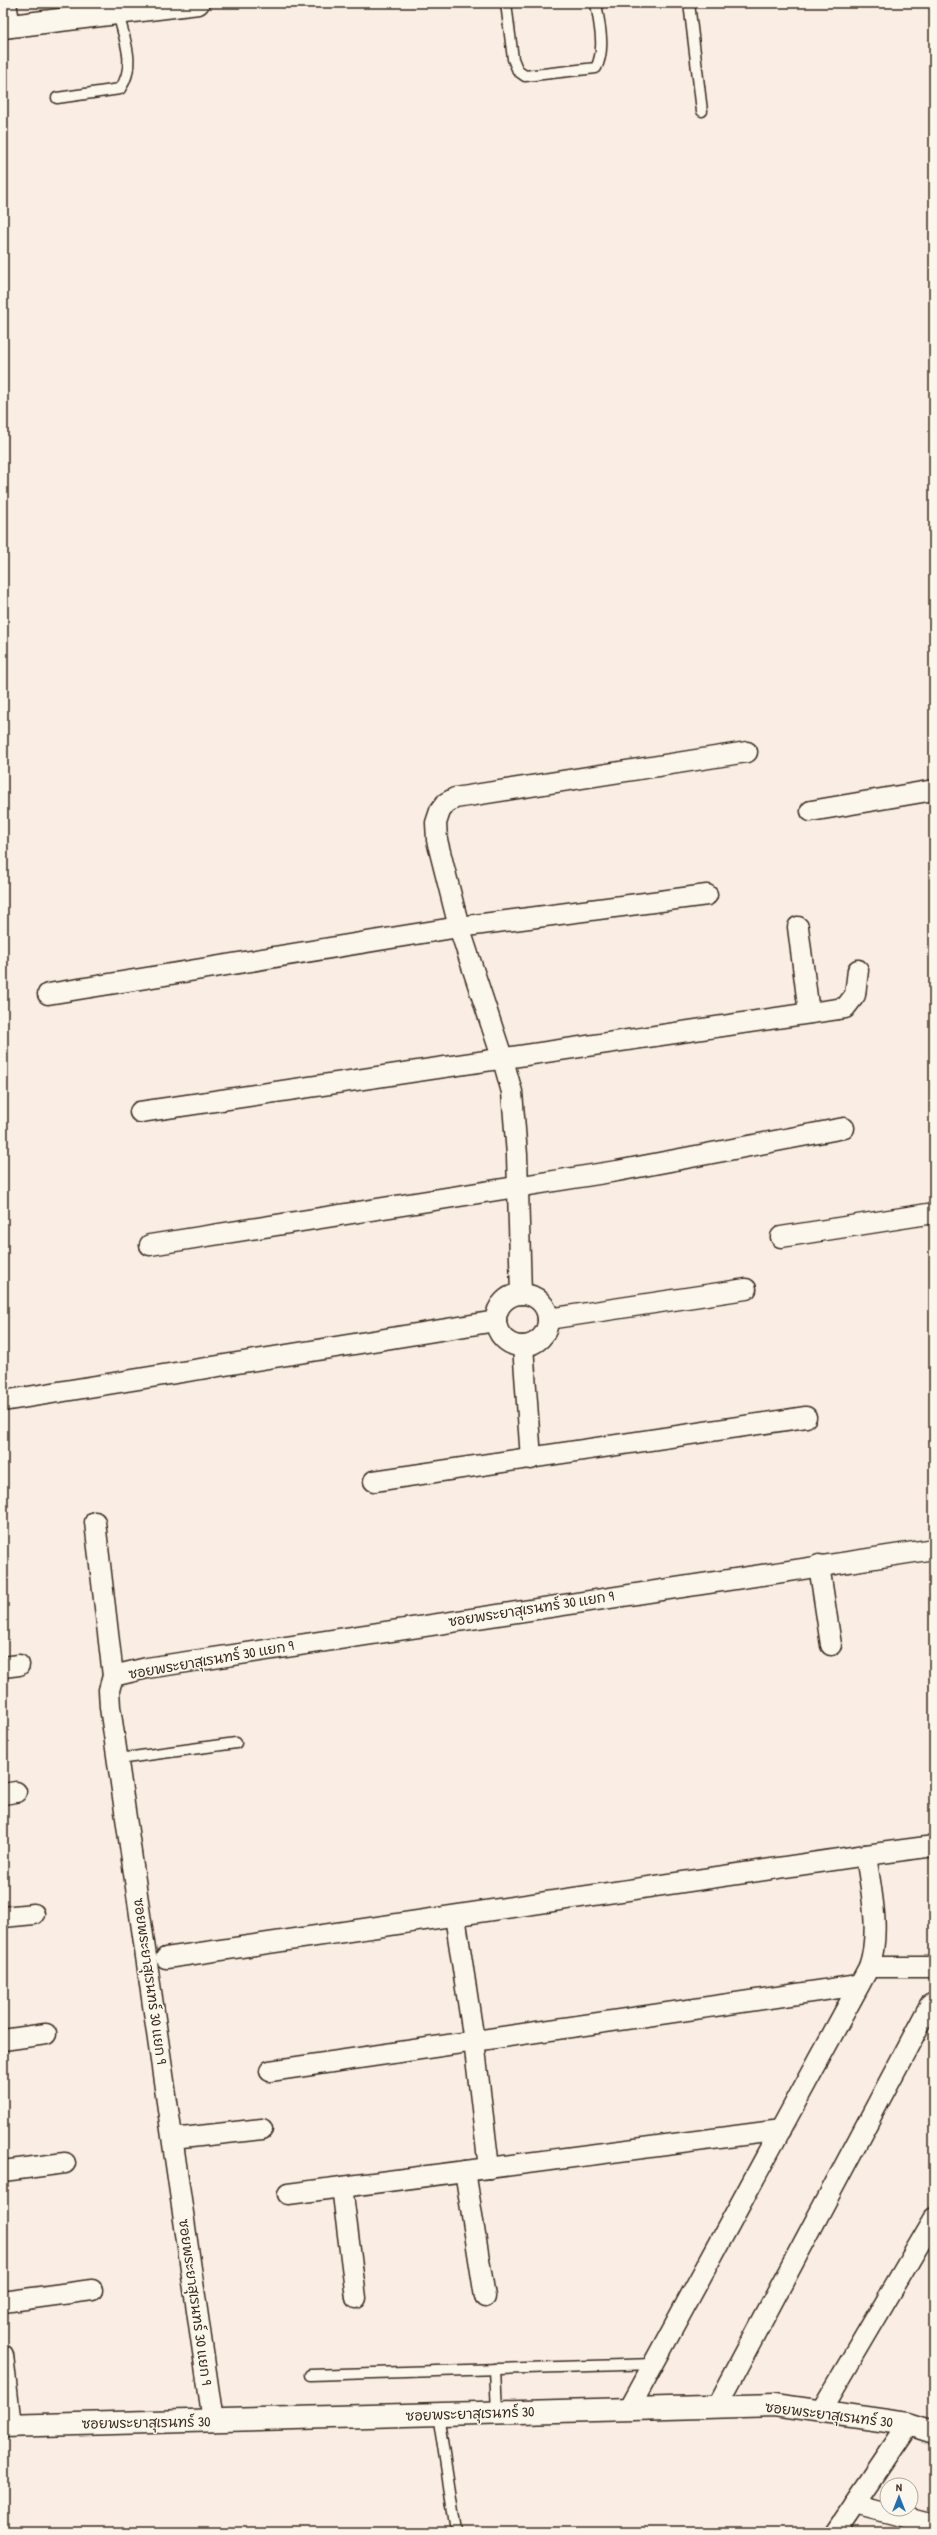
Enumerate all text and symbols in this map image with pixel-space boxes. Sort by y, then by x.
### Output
street label: ซอยพระยาสุเรนทร์ 30 แยก 9 [447,1586,615,1631]
street label: ซอยพระยาสุเรนทร์ 30 แยก 9 [127,1635,295,1684]
street label: ซอยพระยาสุเรนทร์ 30 แยก 9 [129,1897,172,2065]
street label: ซอยพระยาสุเรนทร์ 30 แยก 9 [174,2218,217,2386]
street label: ซอยพระยาสุเรนทร์ 30 [764,2397,894,2432]
street label: ซอยพระยาสุเรนทร์ 30 [405,2401,535,2426]
street label: ซอยพระยาสุเรนทร์ 30 [81,2411,211,2434]
north arrow [879,2477,919,2517]
text: N [896,2480,902,2494]

